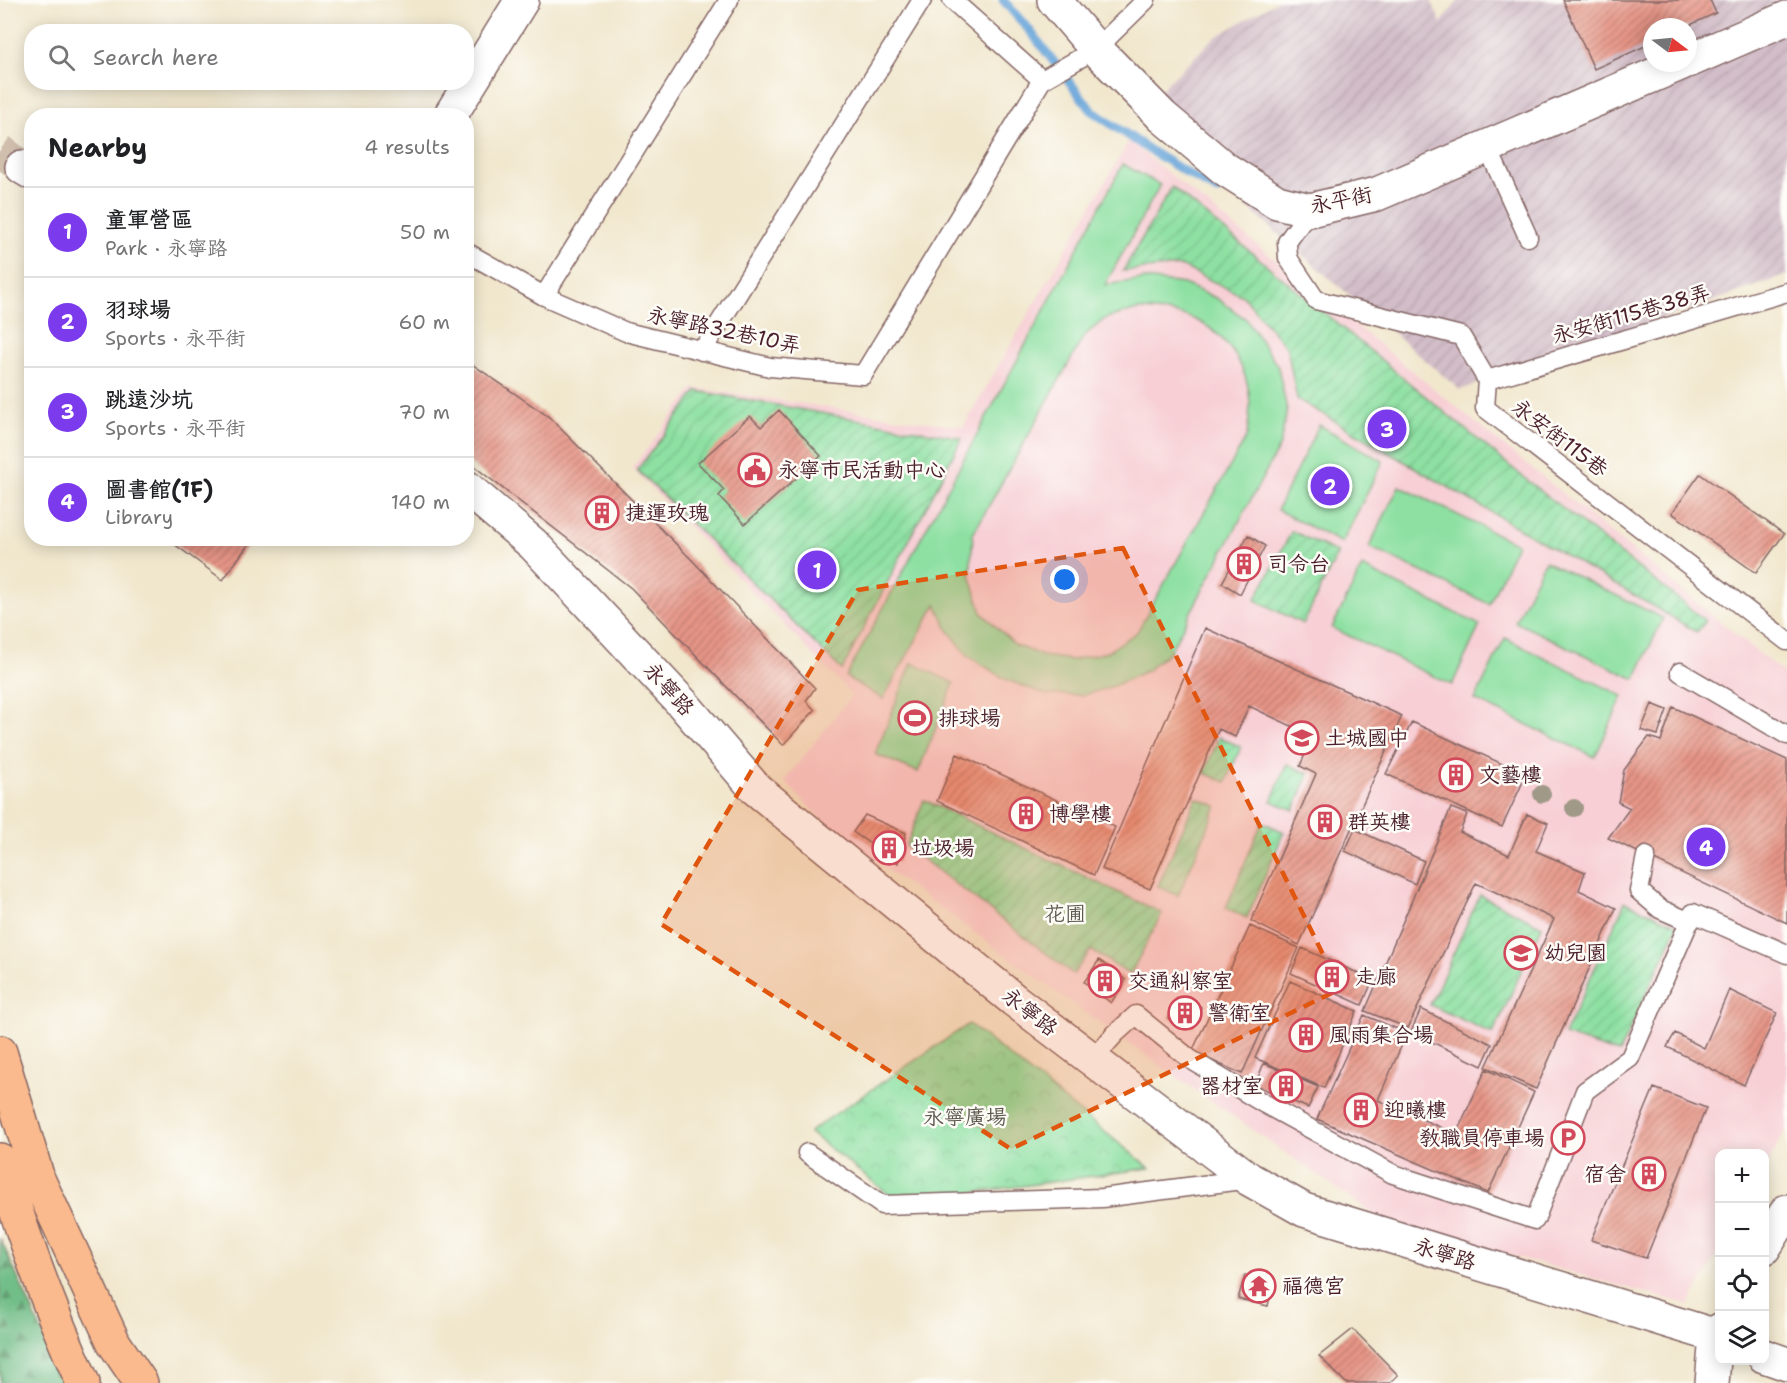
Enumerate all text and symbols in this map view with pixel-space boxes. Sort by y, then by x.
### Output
north arrow [1643,18,1697,72]
search box [24,24,474,90]
icon: search [45,41,78,74]
text: Search here [93,43,219,72]
text: Nearby [48,130,147,165]
text: 4 results [364,134,450,160]
street label: 永平街 [1307,180,1375,220]
text: 童軍營區 [105,205,193,234]
text: 1 [63,219,72,245]
text: 50 m [400,219,450,245]
text: Park · 永寧路 [105,235,227,261]
street label: 永安街115巷38弄 [1549,278,1713,350]
text: 羽球場 [105,295,171,324]
street label: 永寧路32巷10弄 [645,300,803,360]
text: 2 [61,309,75,335]
text: 60 m [398,309,450,335]
text: Sports · 永平街 [105,325,246,351]
text: 跳遠沙坑 [105,385,193,414]
street label: 永安街115巷 [1506,393,1614,483]
text: 3 [61,399,75,425]
text: 70 m [398,399,450,425]
pin: 3 [1368,406,1406,452]
text: Sports · 永平街 [105,415,246,441]
public building icon: 永寧市民活動中心 [737,452,773,488]
place label: 永寧市民活動中心 [778,456,946,484]
pin: 2 [1310,464,1350,508]
text: 圖書館(1F) [105,475,214,504]
text: 4 [61,489,75,515]
text: 140 m [391,489,450,515]
building icon: 捷運玫瑰 [584,495,620,531]
place label: 捷運玫瑰 [625,499,709,527]
text: Library [105,504,173,530]
building icon: 司令台 [1226,546,1262,582]
pin: 1 [798,548,836,592]
place label: 司令台 [1267,550,1330,578]
your location [1050,565,1079,594]
street label: 永寧路 [638,656,700,722]
sports icon: 排球場 [897,700,933,736]
place label: 排球場 [938,704,1001,732]
school or university icon: 土城國中 [1284,720,1320,756]
place label: 土城國中 [1325,724,1409,752]
building icon: 文藝樓 [1438,757,1474,793]
place label: 文藝樓 [1479,761,1542,789]
building icon: 博學樓 [1008,796,1044,832]
place label: 博學樓 [1049,800,1112,828]
building icon: 群英樓 [1307,804,1343,840]
place label: 群英樓 [1348,808,1411,836]
pin: 4 [1686,824,1726,870]
building icon: 垃圾場 [871,830,907,866]
place label: 垃圾場 [912,834,975,862]
park label: 花圃 [1044,900,1086,928]
school or university icon: 幼兒園 [1503,935,1539,971]
place label: 幼兒園 [1544,939,1607,967]
building icon: 走廊 [1314,959,1350,995]
building icon: 交通糾察室 [1087,963,1123,999]
place label: 走廊 [1355,963,1397,991]
place label: 交通糾察室 [1128,967,1233,995]
street label: 永寧路 [997,982,1063,1042]
building icon: 警衛室 [1167,995,1203,1031]
place label: 警衛室 [1208,999,1271,1027]
building icon: 風雨集合場 [1288,1017,1324,1053]
place label: 風雨集合場 [1329,1021,1434,1049]
building icon: 器材室 [1268,1068,1304,1104]
place label: 器材室 [1200,1072,1263,1100]
building icon: 迎曦樓 [1343,1092,1379,1128]
place label: 迎曦樓 [1384,1096,1447,1124]
park label: 永寧廣場 [923,1103,1007,1131]
parking icon: 教職員停車場 [1550,1120,1586,1156]
place label: 教職員停車場 [1419,1124,1545,1152]
map controls [1715,1149,1769,1365]
button: + [1715,1149,1769,1203]
building icon: 宿舍 [1631,1156,1667,1192]
place label: 宿舍 [1584,1160,1626,1188]
button: − [1715,1203,1769,1257]
street label: 永寧路 [1411,1231,1479,1277]
button: locate [1715,1257,1769,1311]
temple icon: 福德宮 [1241,1268,1277,1304]
place label: 福德宮 [1282,1272,1345,1300]
button: layers [1715,1311,1769,1365]

